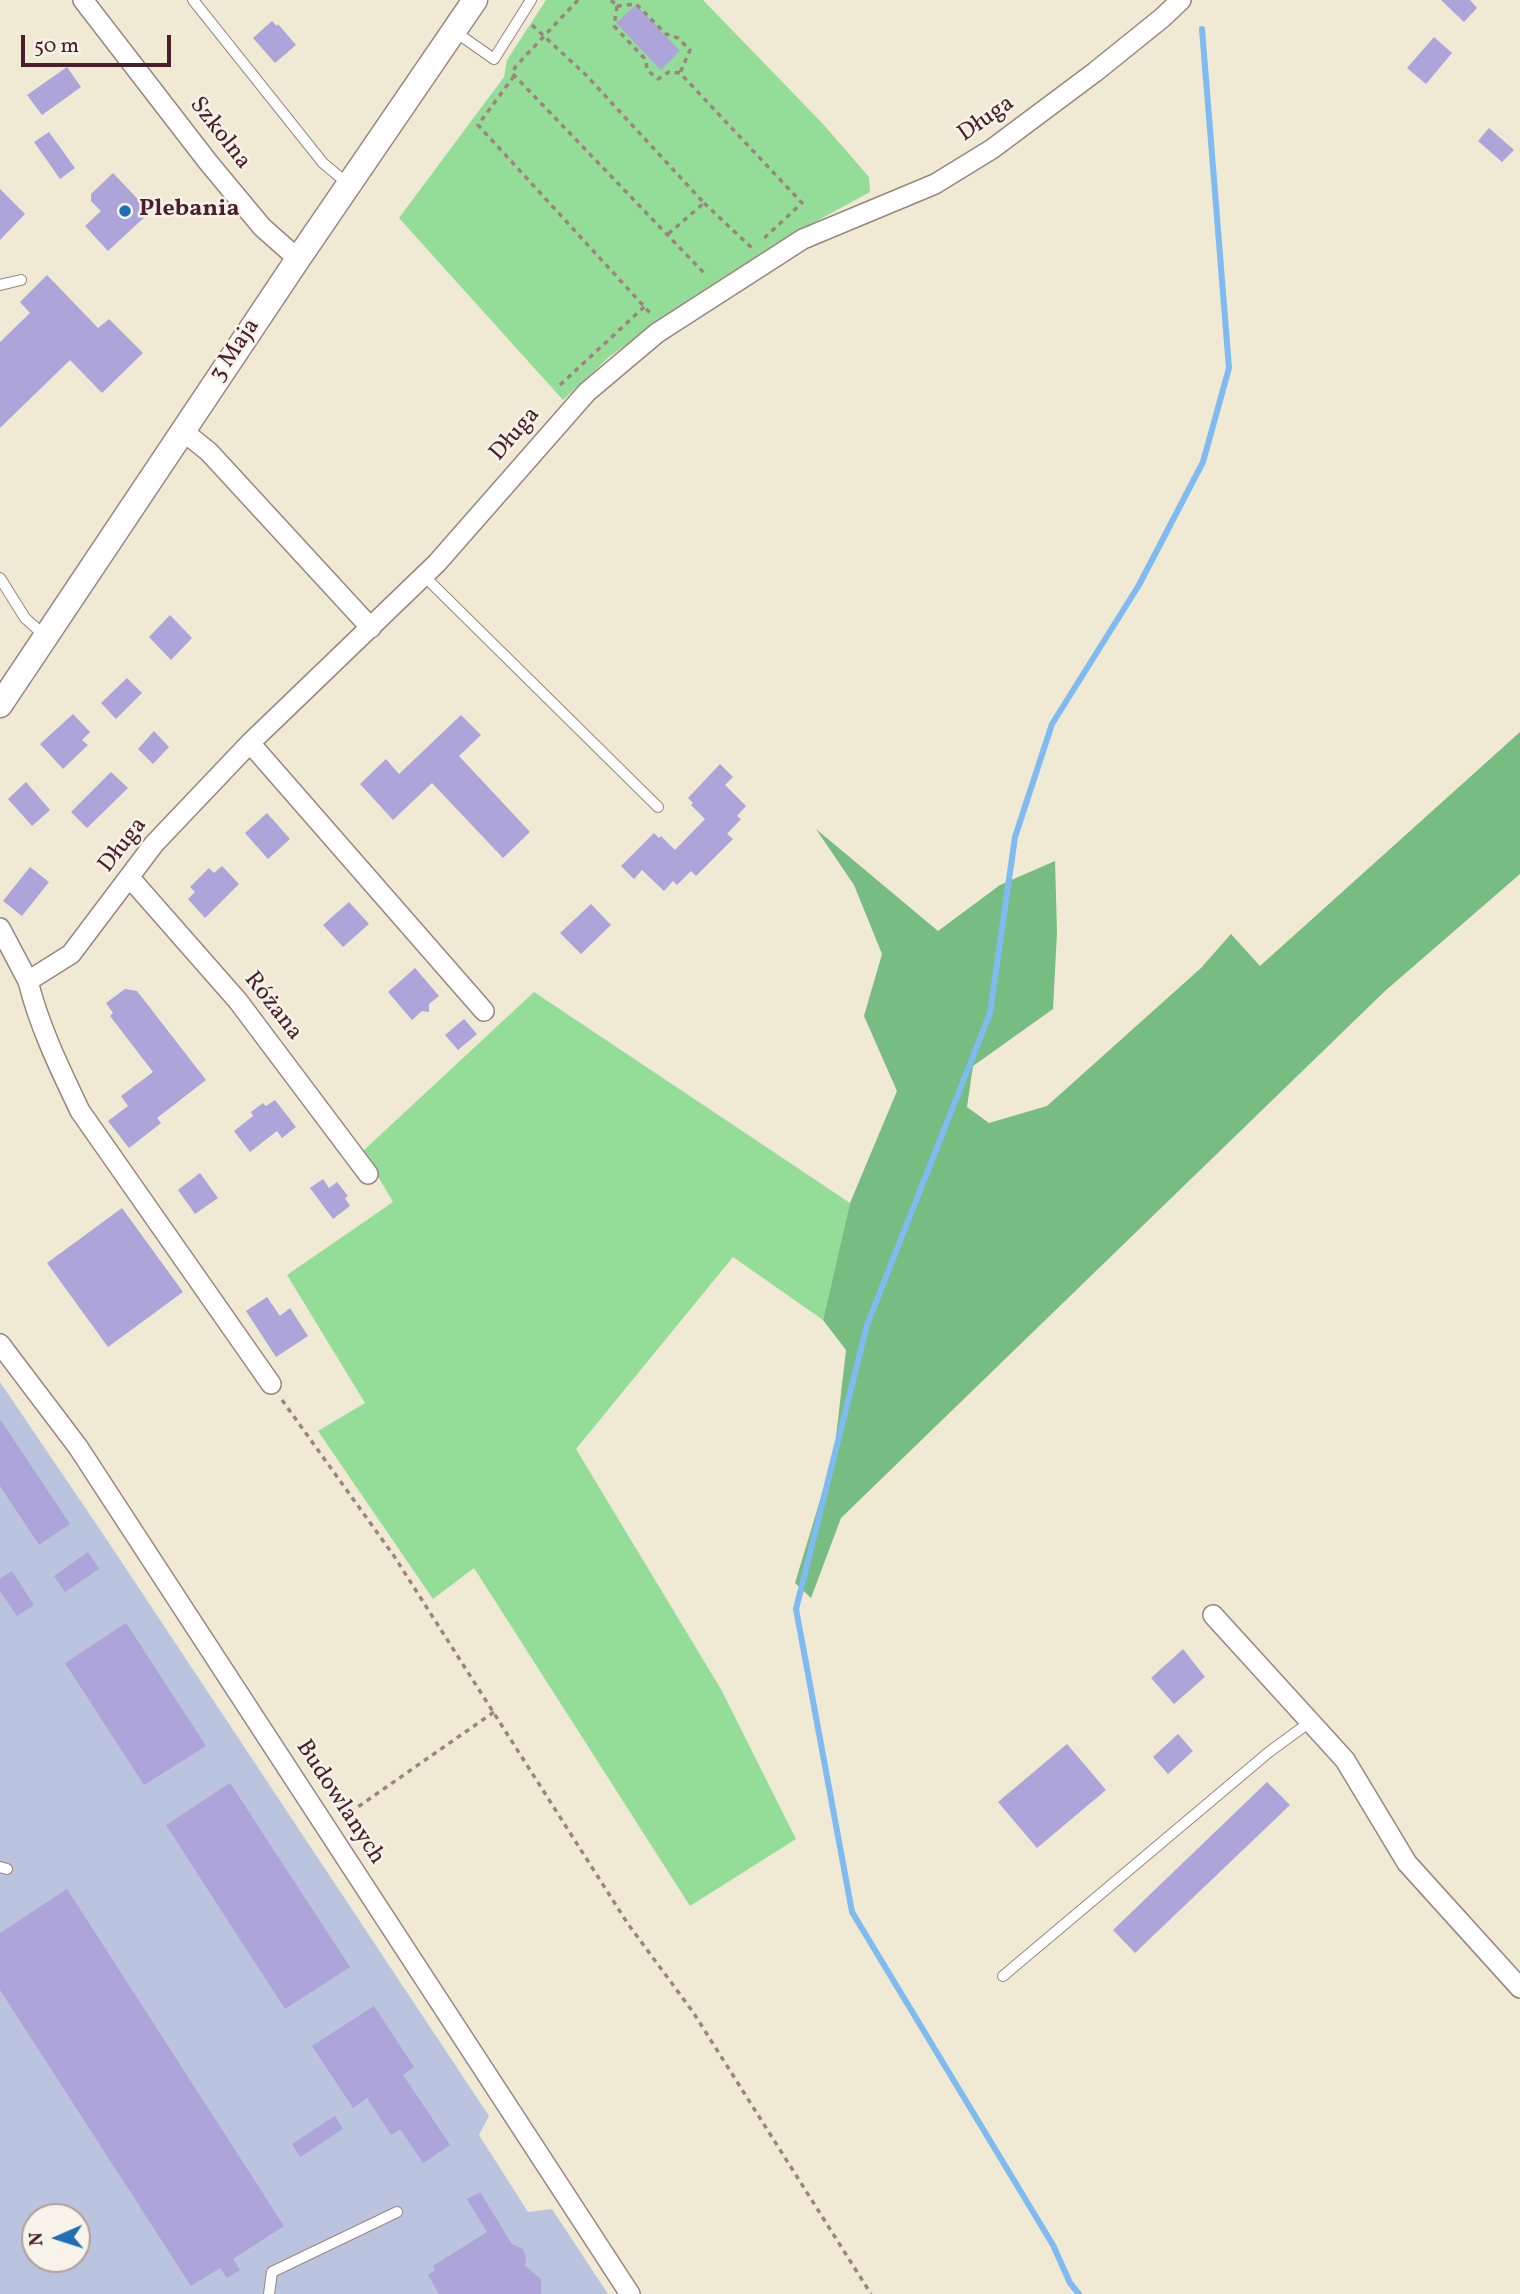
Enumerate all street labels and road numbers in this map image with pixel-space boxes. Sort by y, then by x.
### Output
street label: Długa [953,90,1021,150]
street label: Szkolna [182,92,256,176]
street label: 3 Maja [204,314,268,388]
street label: Długa [485,402,547,468]
street label: Długa [93,813,155,879]
street label: Różana [236,967,308,1047]
street label: Budowlanych [288,1735,390,1871]

